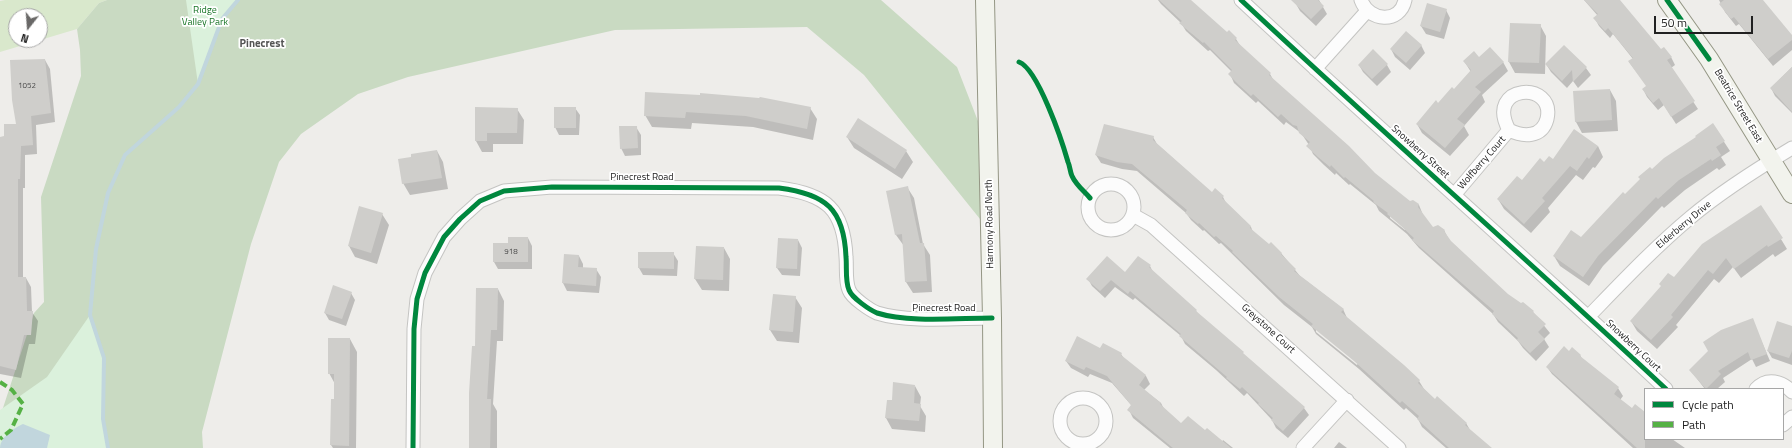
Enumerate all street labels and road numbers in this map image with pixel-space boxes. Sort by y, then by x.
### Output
street label: Beatrice Street East [1711,67,1765,145]
street label: Snowberry Street [1389,123,1451,181]
street label: Wolfberry Court [1456,134,1508,192]
street label: Pinecrest Road [610,172,674,184]
street label: Harmony Road North [983,179,997,269]
street label: Elderberry Drive [1654,199,1714,251]
street label: Greystone Court [1239,302,1297,356]
street label: Pinecrest Road [912,303,976,315]
street label: Snowberry Court [1603,317,1663,375]

